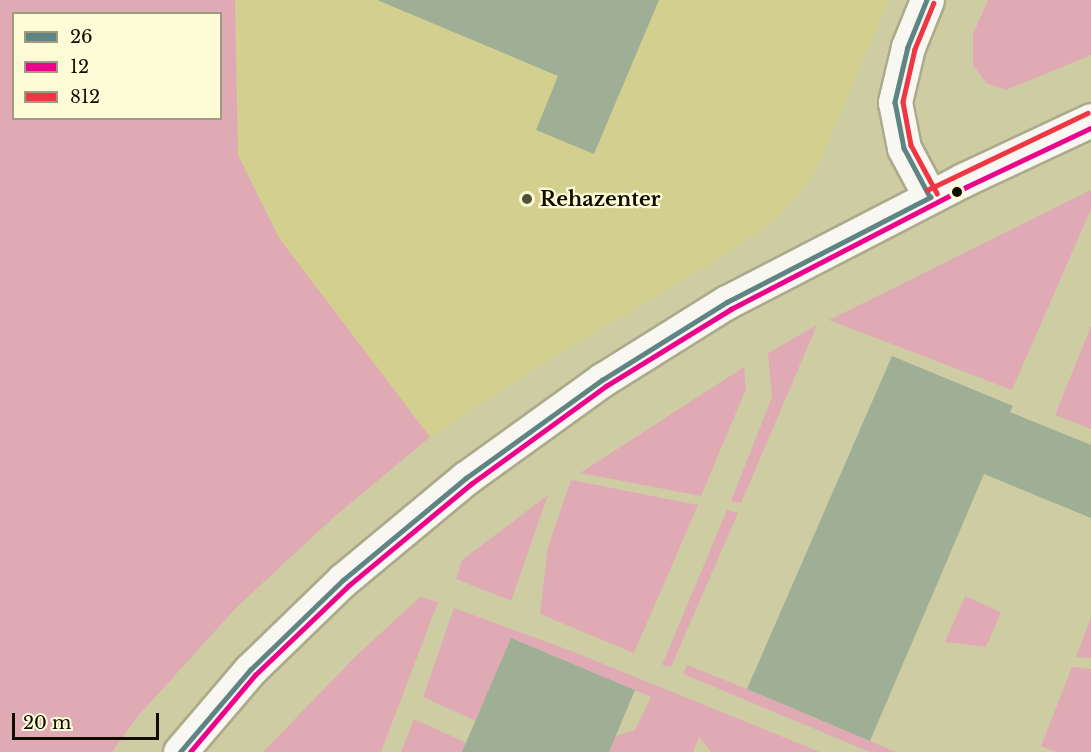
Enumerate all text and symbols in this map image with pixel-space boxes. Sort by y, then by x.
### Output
legend [12,12,222,120]
text: 26 [70,26,93,48]
text: 12 [70,56,89,78]
text: 812 [70,86,100,108]
unlabelled marker [951,186,963,198]
place label: Rehazenter [540,187,661,211]
marker: Rehazenter [518,190,536,208]
scale bar [15,701,162,739]
text: 20 m [23,712,71,734]

